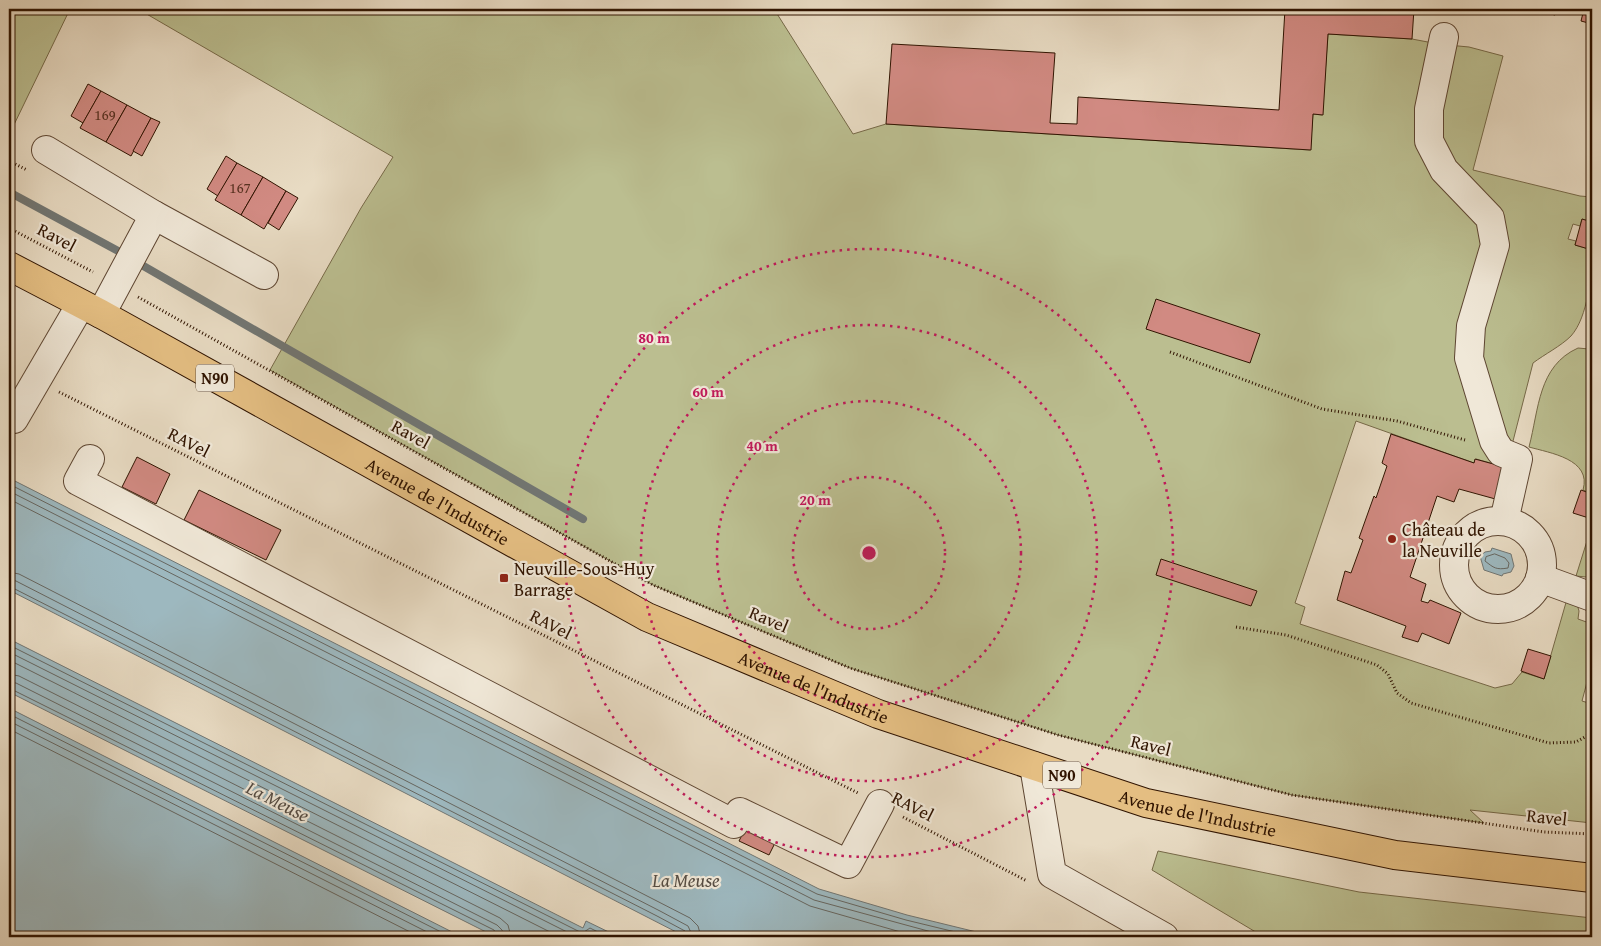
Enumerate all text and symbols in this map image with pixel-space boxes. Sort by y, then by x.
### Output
house number: 169 [94,104,116,125]
house number: 167 [229,177,251,198]
street label: Ravel [33,216,81,258]
text: 80 m [638,327,670,348]
road number: N90 [196,364,234,392]
text: 60 m [692,381,724,402]
street label: Ravel [387,412,435,456]
street label: RAVel [163,420,215,464]
text: 40 m [746,435,778,456]
street label: Avenue de l'Industrie [361,450,515,552]
text: 20 m [799,489,831,510]
place label: Château de la Neuville [1402,516,1485,564]
marker: Château de la Neuville [1386,533,1398,545]
centre of rings [860,544,878,562]
place label: Neuville-Sous-Huy Barrage [514,555,654,603]
marker: Neuville-Sous-Huy Barrage [498,572,510,584]
street label: Ravel [745,599,793,639]
street label: RAVel [525,602,577,646]
street label: Avenue de l'Industrie [734,643,892,730]
street label: Ravel [1128,727,1174,763]
road number: N90 [1043,762,1081,788]
water label: La Meuse [241,773,315,829]
street label: Avenue de l'Industrie [1116,782,1279,843]
street label: RAVel [887,784,939,828]
street label: Ravel [1525,801,1569,833]
water label: La Meuse [651,866,720,894]

